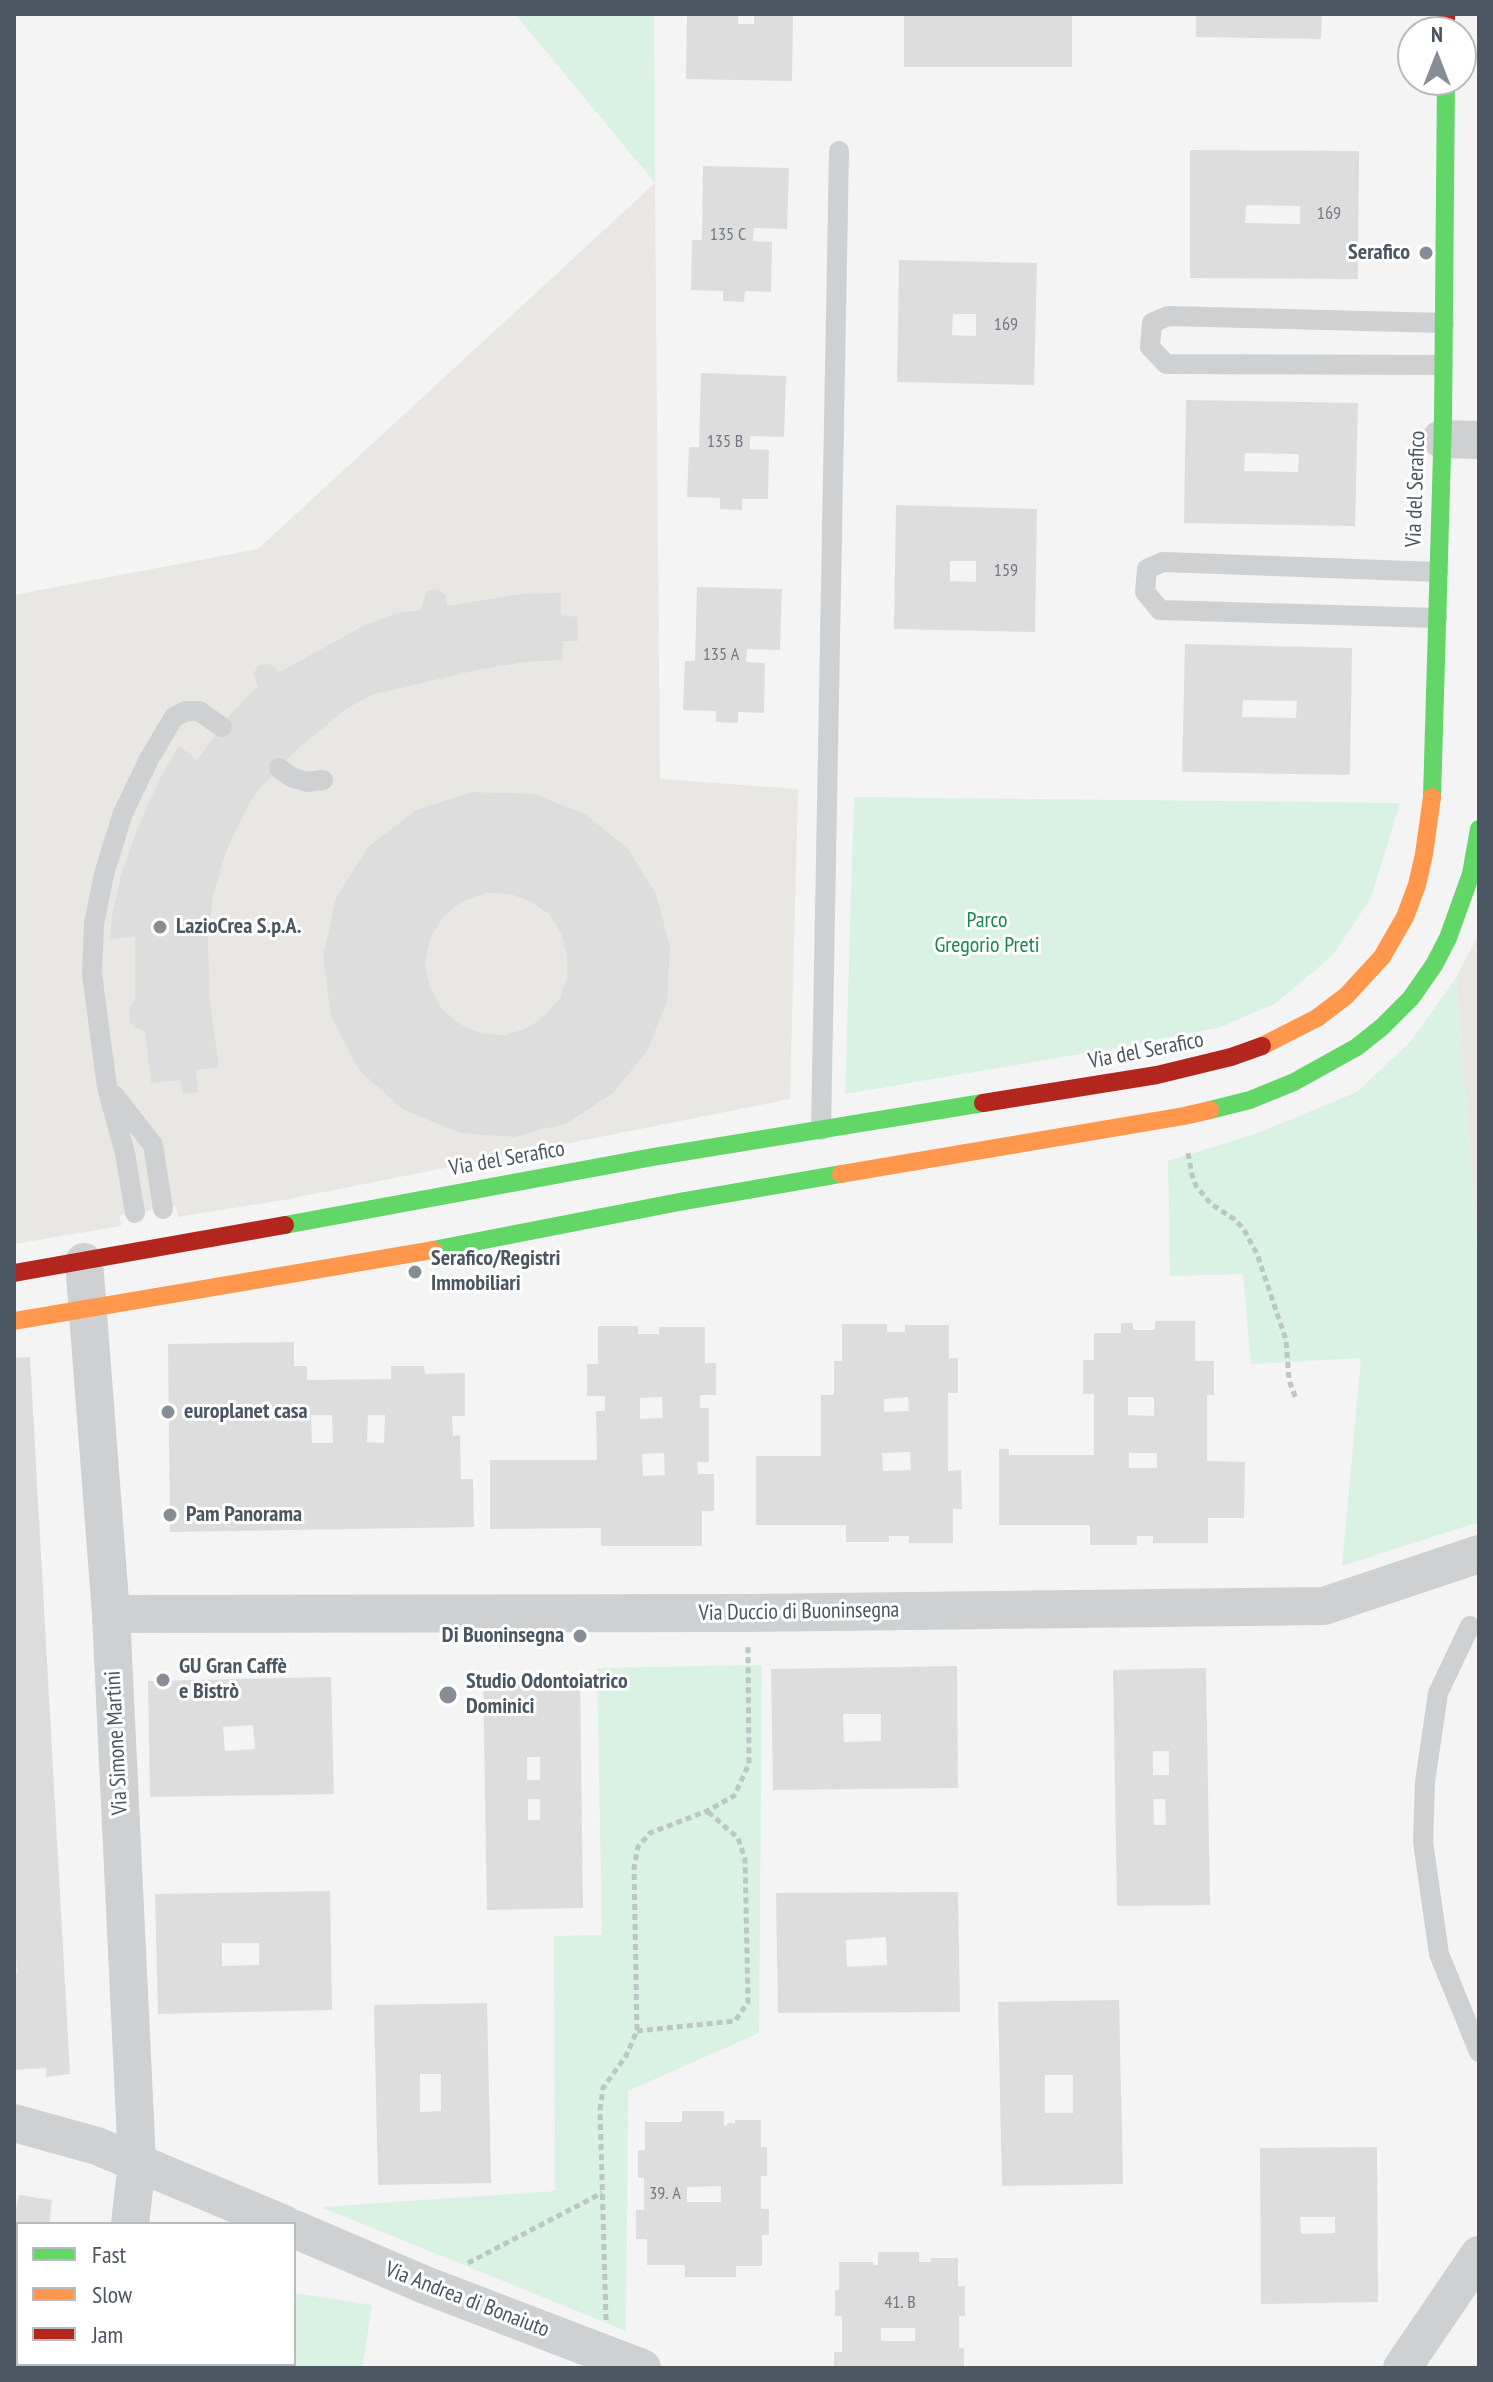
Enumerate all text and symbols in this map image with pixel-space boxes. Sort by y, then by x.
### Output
north arrow [1397,16,1477,96]
text: N [1431,20,1443,48]
house number: 169 [1317,203,1341,225]
house number: 135 C [710,224,746,246]
place label: Serafico [1348,240,1410,266]
marker: Serafico [1417,244,1435,262]
house number: 169 [994,314,1018,336]
street label: Via del Serafico [1401,430,1431,548]
house number: 135 B [707,431,743,453]
house number: 159 [994,560,1018,582]
house number: 135 A [703,644,739,666]
park label: Parco Gregorio Preti [934,908,1040,960]
place label: LazioCrea S.p.A. [176,914,301,940]
marker: LazioCrea S.p.A. [151,918,169,936]
street label: Via del Serafico [1086,1027,1206,1075]
street label: Via del Serafico [447,1136,567,1182]
place label: Serafico/Registri Immobiliari [431,1246,560,1298]
marker: Serafico/Registri Immobiliari [406,1263,424,1281]
place label: europlanet casa [184,1399,308,1425]
marker: europlanet casa [159,1403,177,1421]
place label: Pam Panorama [186,1502,302,1528]
marker: Pam Panorama [161,1506,179,1524]
street label: Via Duccio di Buoninsegna [699,1597,899,1627]
place label: Di Buoninsegna [442,1623,564,1649]
marker: Di Buoninsegna [571,1627,589,1645]
place label: GU Gran Caffè e Bistrò [179,1654,287,1706]
place label: Studio Odontoiatrico Dominici [466,1669,628,1720]
street label: Via Simone Martini [100,1670,134,1816]
marker: GU Gran Caffè e Bistrò [154,1671,172,1689]
marker: Studio Odontoiatrico Dominici [437,1684,459,1706]
house number: 39. A [649,2183,681,2205]
legend [16,2222,296,2366]
text: Fast [92,2239,126,2270]
street label: Via Andrea di Bonaiuto [381,2257,553,2343]
text: Slow [92,2279,132,2310]
house number: 41. B [884,2292,916,2314]
text: Jam [92,2319,123,2350]

